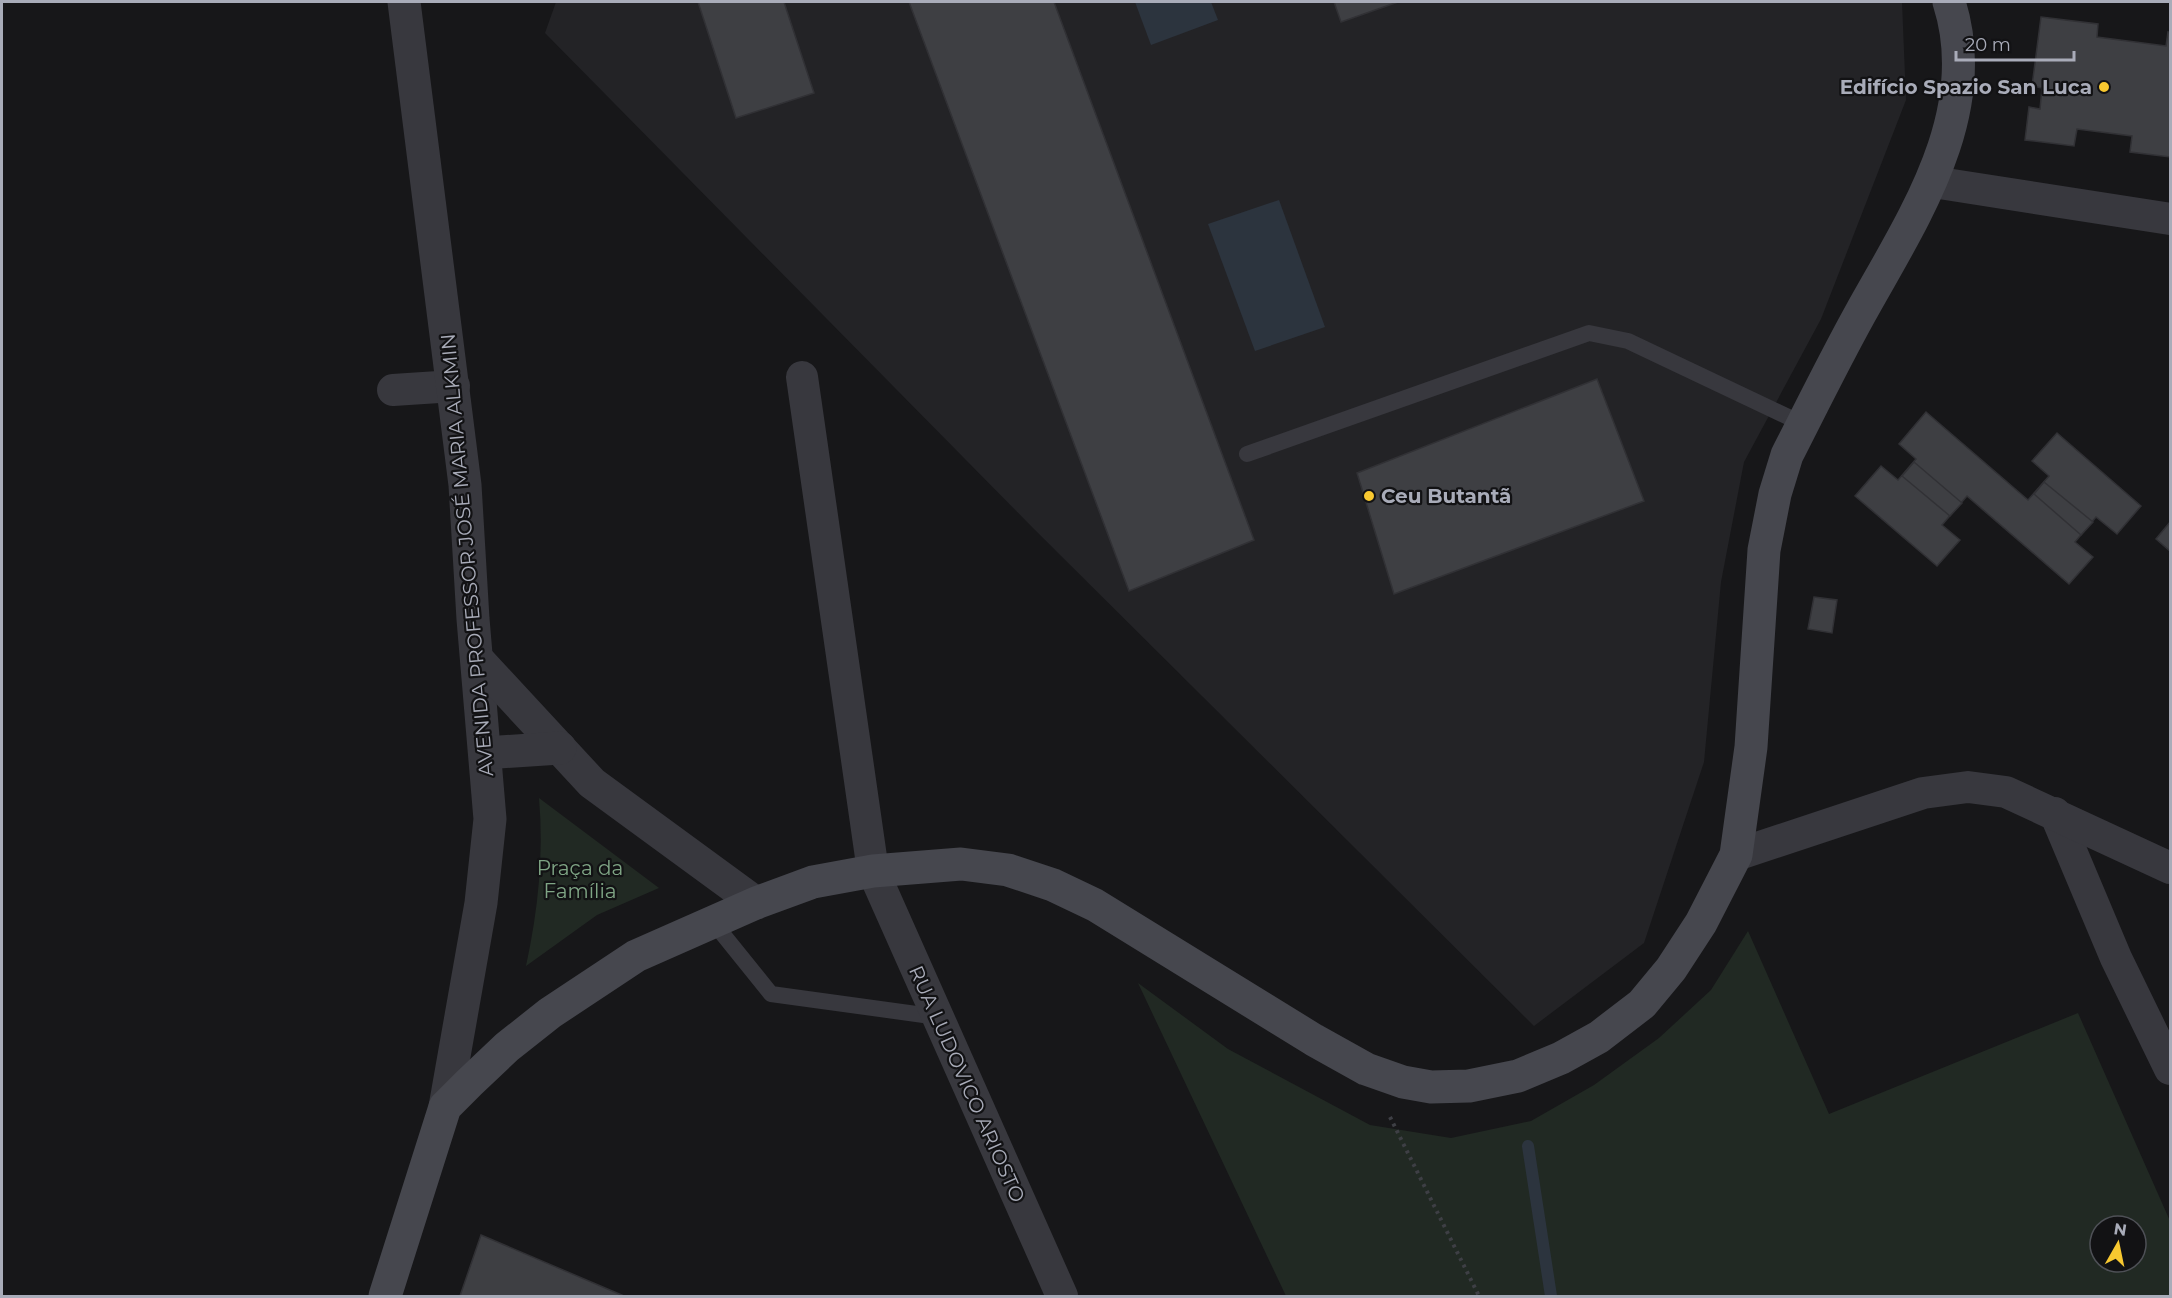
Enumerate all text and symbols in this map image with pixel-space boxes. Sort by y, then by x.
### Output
scale bar [1956,24,2074,62]
text: 20 m [1965,34,2011,56]
place label: Edifício Spazio San Luca [1840,75,2092,99]
marker: Edifício Spazio San Luca [2097,80,2111,94]
street label: AVENIDA PROFESSOR JOSÉ MARIA ALKMIN [436,333,498,777]
place label: Ceu Butantã [1381,484,1511,508]
marker: Ceu Butantã [1362,489,1376,503]
park label: Praça da Família [537,856,623,903]
street label: RUA LUDOVICO ARIOSTO [904,962,1030,1206]
north arrow [2088,1214,2148,1274]
text: N [2112,1219,2128,1240]

